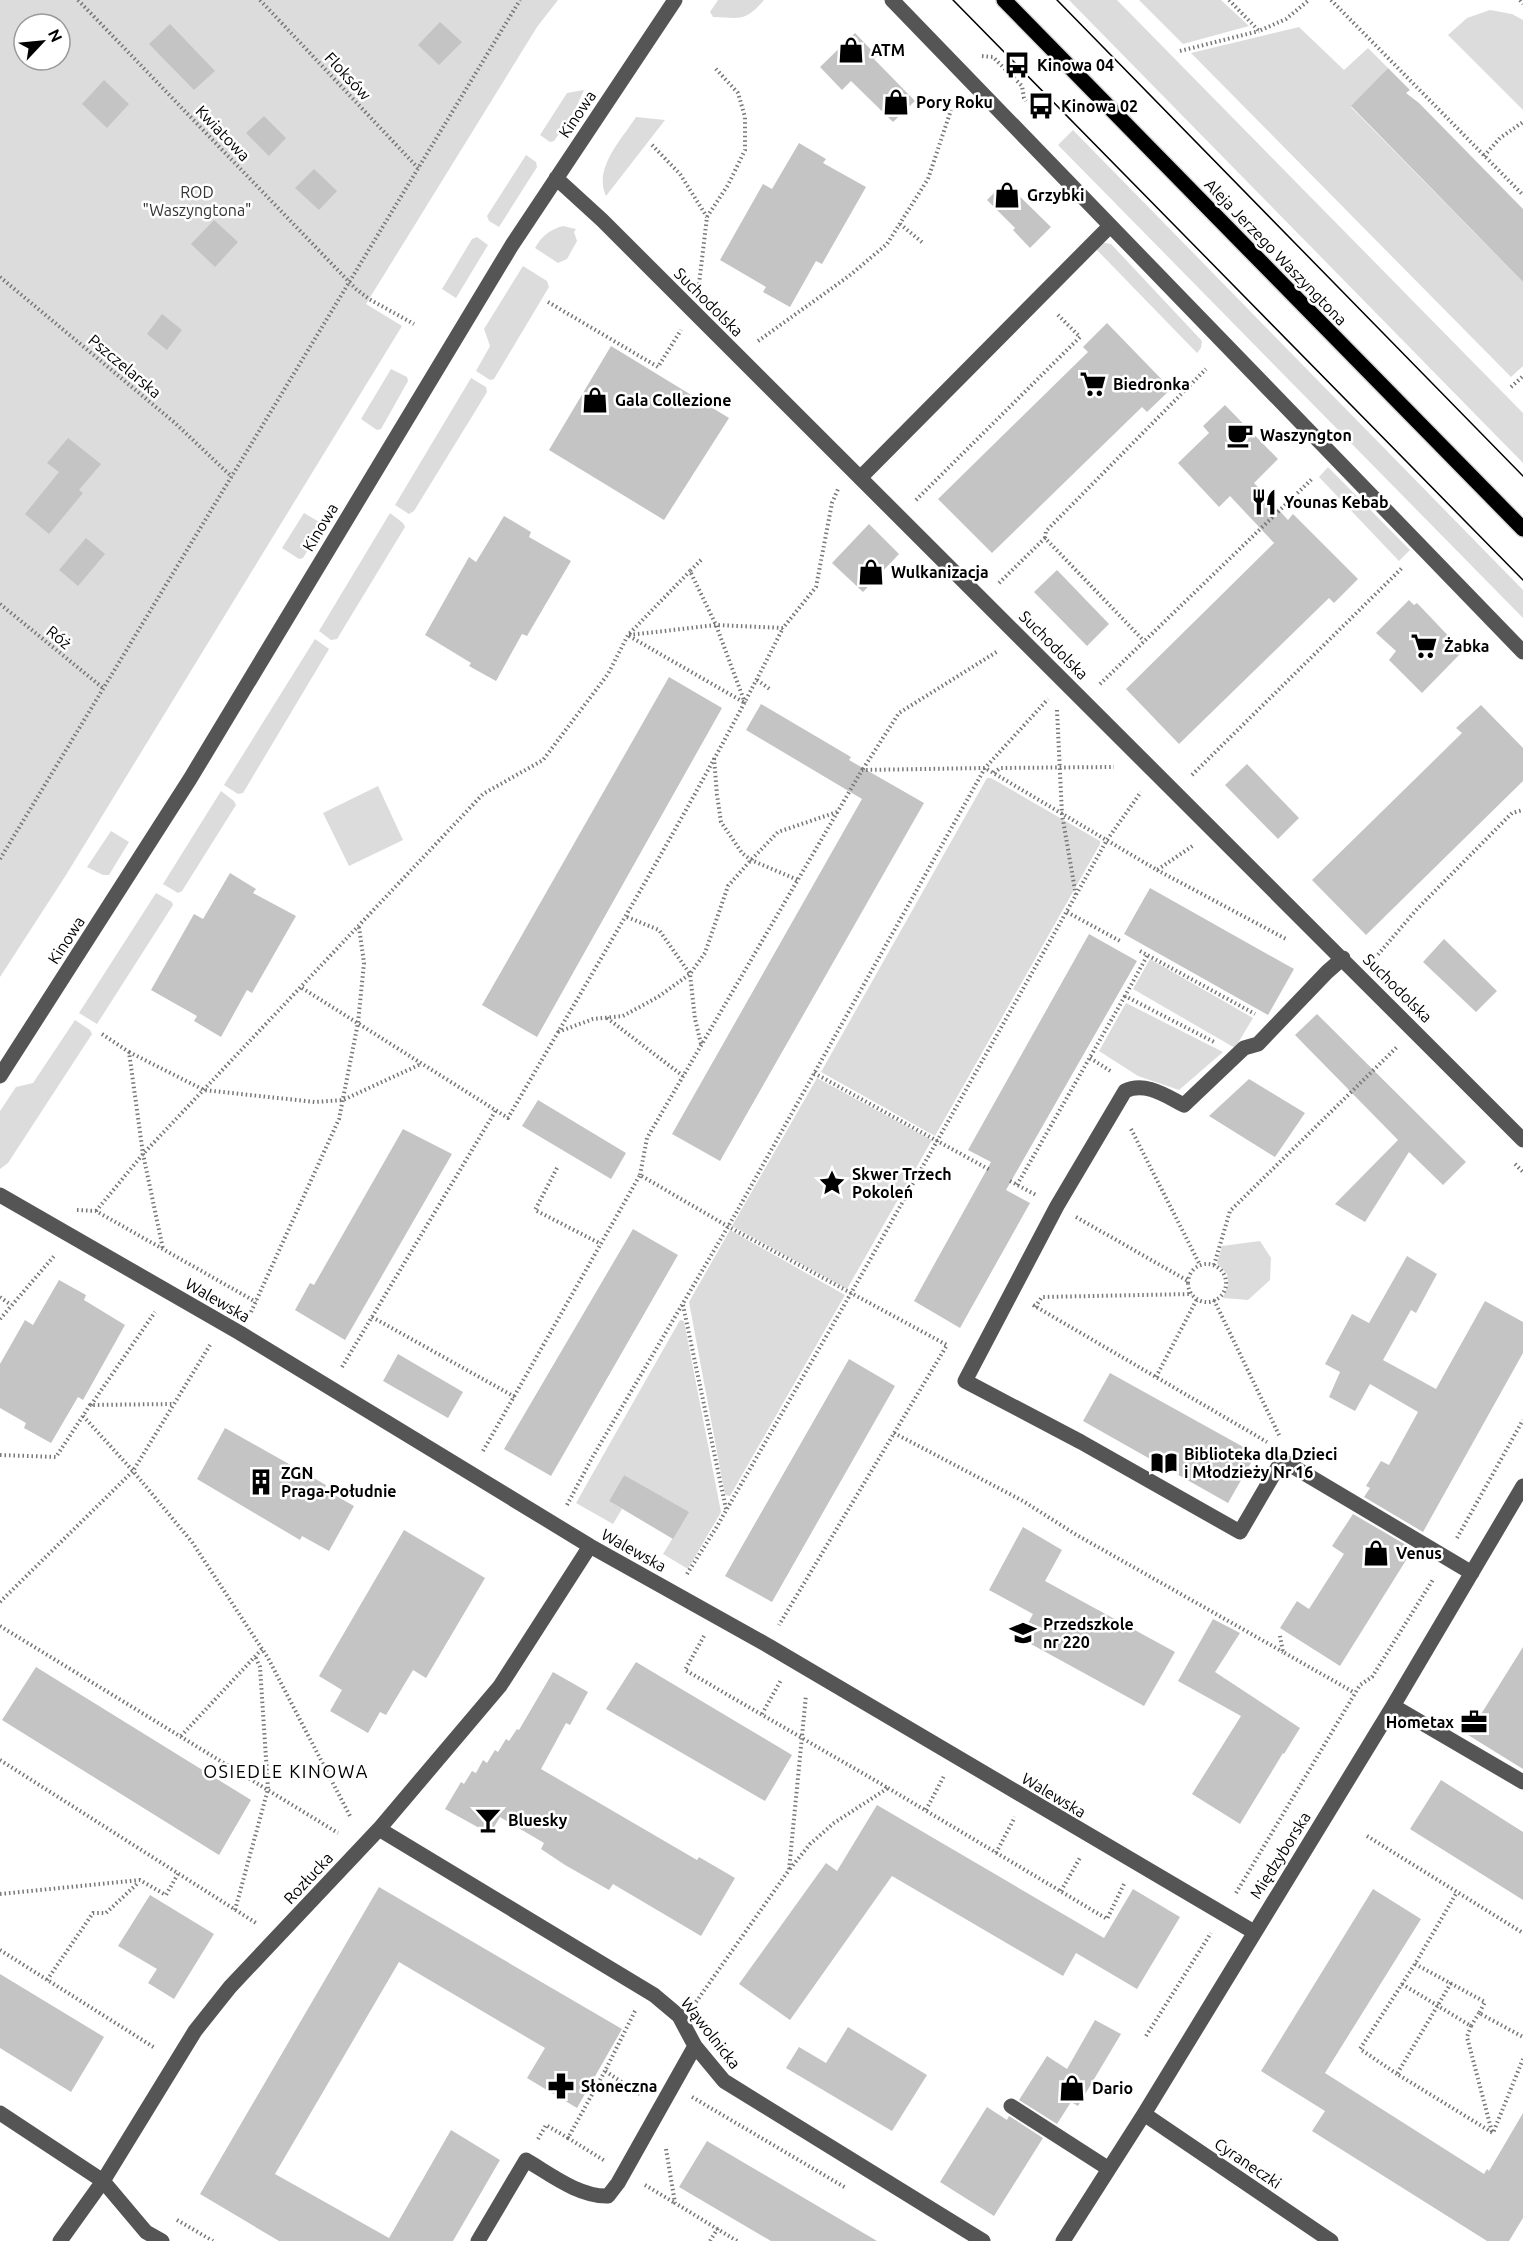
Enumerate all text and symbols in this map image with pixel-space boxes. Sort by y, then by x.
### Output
north arrow [12,12,72,72]
text: N [45,26,66,45]
shop icon: ATM [836,35,866,65]
place label: ATM [871,41,905,59]
street label: Floksów [321,48,375,104]
bus stop icon: Kinowa 04 [1002,50,1032,80]
place label: Kinowa 04 [1037,56,1114,74]
street label: Kinowa [555,87,599,141]
shop icon: Pory Roku [881,87,911,117]
bus stop icon: Kinowa 02 [1026,91,1056,121]
place label: Pory Roku [916,93,993,111]
place label: Kinowa 02 [1061,97,1138,115]
street label: Kwiatowa [192,102,254,164]
street label: Aleja Jerzego Waszyngtona [1201,175,1351,329]
shop icon: Grzybki [992,180,1022,210]
park label: ROD "Waszyngtona" [143,183,251,219]
place label: Grzybki [1027,186,1084,204]
street label: Suchodolska [671,264,747,340]
street label: Pszczelarska [85,331,165,401]
supermarket icon: Biedronka [1078,369,1108,399]
place label: Biedronka [1113,375,1190,393]
shop icon: Gala Collezione [580,385,610,415]
place label: Gala Collezione [615,391,731,409]
cafe icon: Waszyngton [1225,420,1255,450]
place label: Waszyngton [1260,426,1352,444]
restaurant icon: Younas Kebab [1249,487,1279,517]
place label: Younas Kebab [1284,493,1389,511]
street label: Kinowa [299,500,341,554]
shop icon: Wulkanizacja [856,557,886,587]
place label: Wulkanizacja [891,563,989,581]
street label: Suchodolska [1016,607,1092,683]
street label: Róż [43,622,75,652]
supermarket icon: Żabka [1409,631,1439,661]
place label: Żabka [1444,637,1490,655]
street label: Kinowa [44,913,88,967]
street label: Suchodolska [1360,950,1436,1026]
place label: Skwer Trzech Pokoleń [852,1165,952,1201]
place icon: Skwer Trzech Pokoleń [817,1168,847,1198]
street label: Walewska [183,1274,253,1326]
place label: Biblioteka dla Dzieci i Młodzieży Nr 16 [1184,1445,1337,1481]
library icon: Biblioteka dla Dzieci i Młodzieży Nr 16 [1149,1448,1179,1478]
place label: ZGN Praga-Południe [281,1464,397,1500]
building icon: ZGN Praga-Południe [246,1467,276,1497]
street label: Walewska [598,1525,670,1575]
shop icon: Venus [1361,1538,1391,1568]
place label: Venus [1396,1544,1442,1562]
place label: Przedszkole nr 220 [1043,1615,1134,1651]
school or university icon: Przedszkole nr 220 [1008,1618,1038,1648]
office icon: Hometax [1459,1707,1489,1737]
place label: Hometax [1386,1713,1454,1731]
district label: OSIEDLE KINOWA [203,1761,369,1781]
street label: Walewska [1019,1769,1089,1821]
bar icon: Bluesky [473,1805,503,1835]
street label: Międzyborska [1246,1808,1314,1902]
place label: Bluesky [508,1811,568,1829]
street label: Rozłucka [280,1849,336,1907]
street label: Wąwolnicka [678,1994,744,2072]
pharmacy icon: Słoneczna [546,2071,576,2101]
shop icon: Dario [1057,2073,1087,2103]
place label: Słoneczna [581,2077,657,2095]
place label: Dario [1092,2079,1133,2097]
street label: Cyraneczki [1211,2134,1285,2192]

